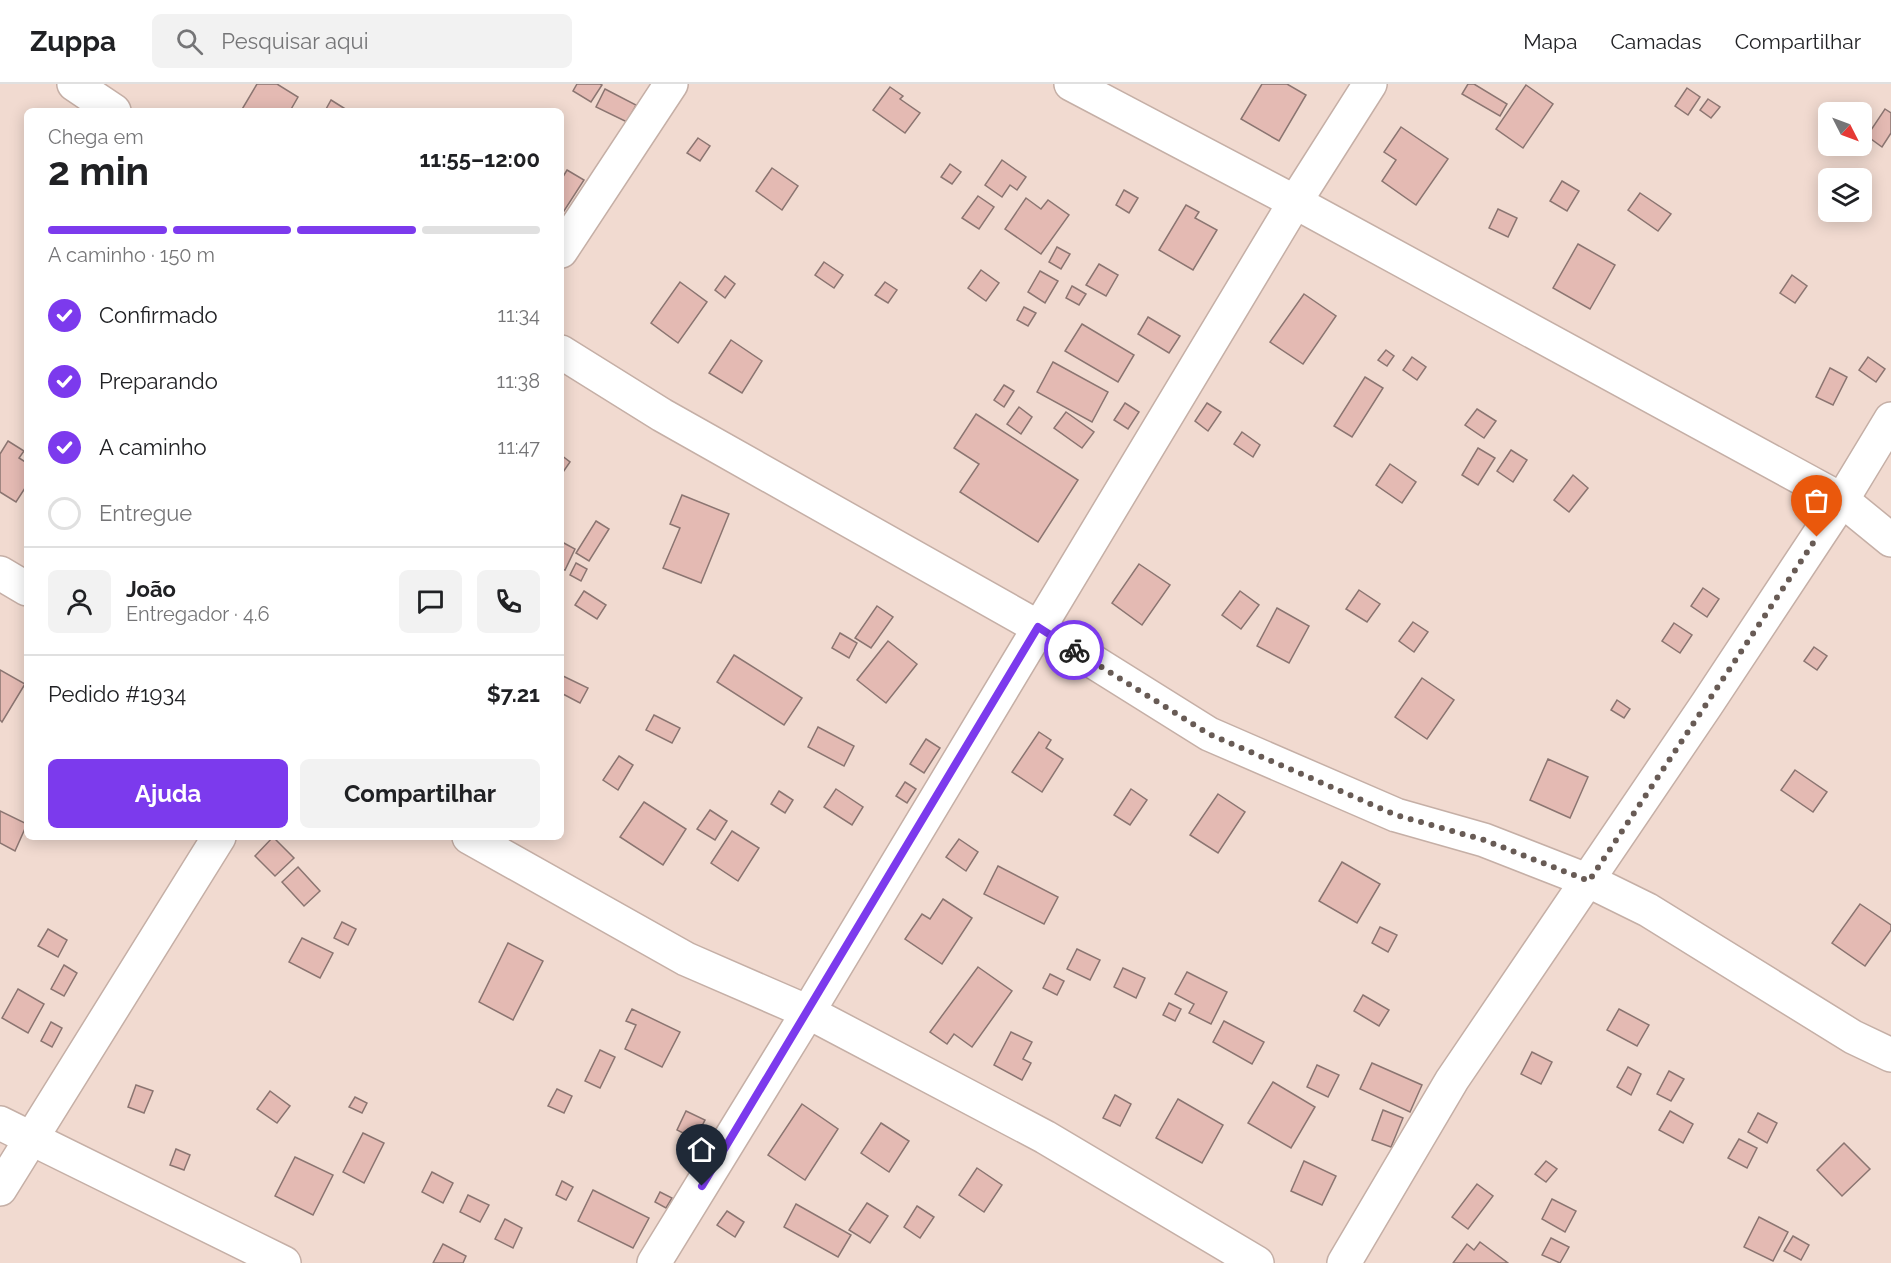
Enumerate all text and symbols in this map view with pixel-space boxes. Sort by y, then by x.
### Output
search box [152,14,572,68]
text: Zuppa [30,25,116,58]
icon: search [173,25,206,58]
text: Pesquisar aqui [221,28,369,54]
text: Mapa [1523,29,1577,54]
text: Camadas [1610,29,1702,54]
text: Compartilhar [1735,29,1861,54]
north arrow [1818,102,1872,156]
map controls [1818,102,1872,222]
text: Chega em [48,125,144,149]
text: 11:55–12:00 [419,146,540,172]
text: 2 min [48,148,149,194]
button: layers [1818,168,1872,222]
text: A caminho · 150 m [48,243,215,267]
icon: check [48,299,81,332]
text: Confirmado [99,302,218,328]
text: 11:34 [498,303,540,327]
icon: check [48,365,81,398]
text: Preparando [99,368,218,394]
text: 11:38 [497,369,540,393]
icon: check [48,431,81,464]
text: A caminho [99,434,207,460]
text: 11:47 [498,435,540,459]
pin [1791,475,1842,537]
icon: bag [1800,484,1833,517]
text: Entregue [99,500,192,526]
button: person [48,570,111,633]
button: chat [399,570,462,633]
button: phone [477,570,540,633]
text: João [126,576,176,602]
text: Entregador · 4.6 [126,602,270,626]
courier [1044,620,1104,680]
icon: bike [1058,634,1091,667]
text: Pedido #1934 [48,681,186,707]
text: $7.21 [487,681,540,707]
button: Ajuda [48,759,288,828]
button: Compartilhar [300,759,540,828]
pin [676,1124,727,1186]
icon: home [685,1133,718,1166]

